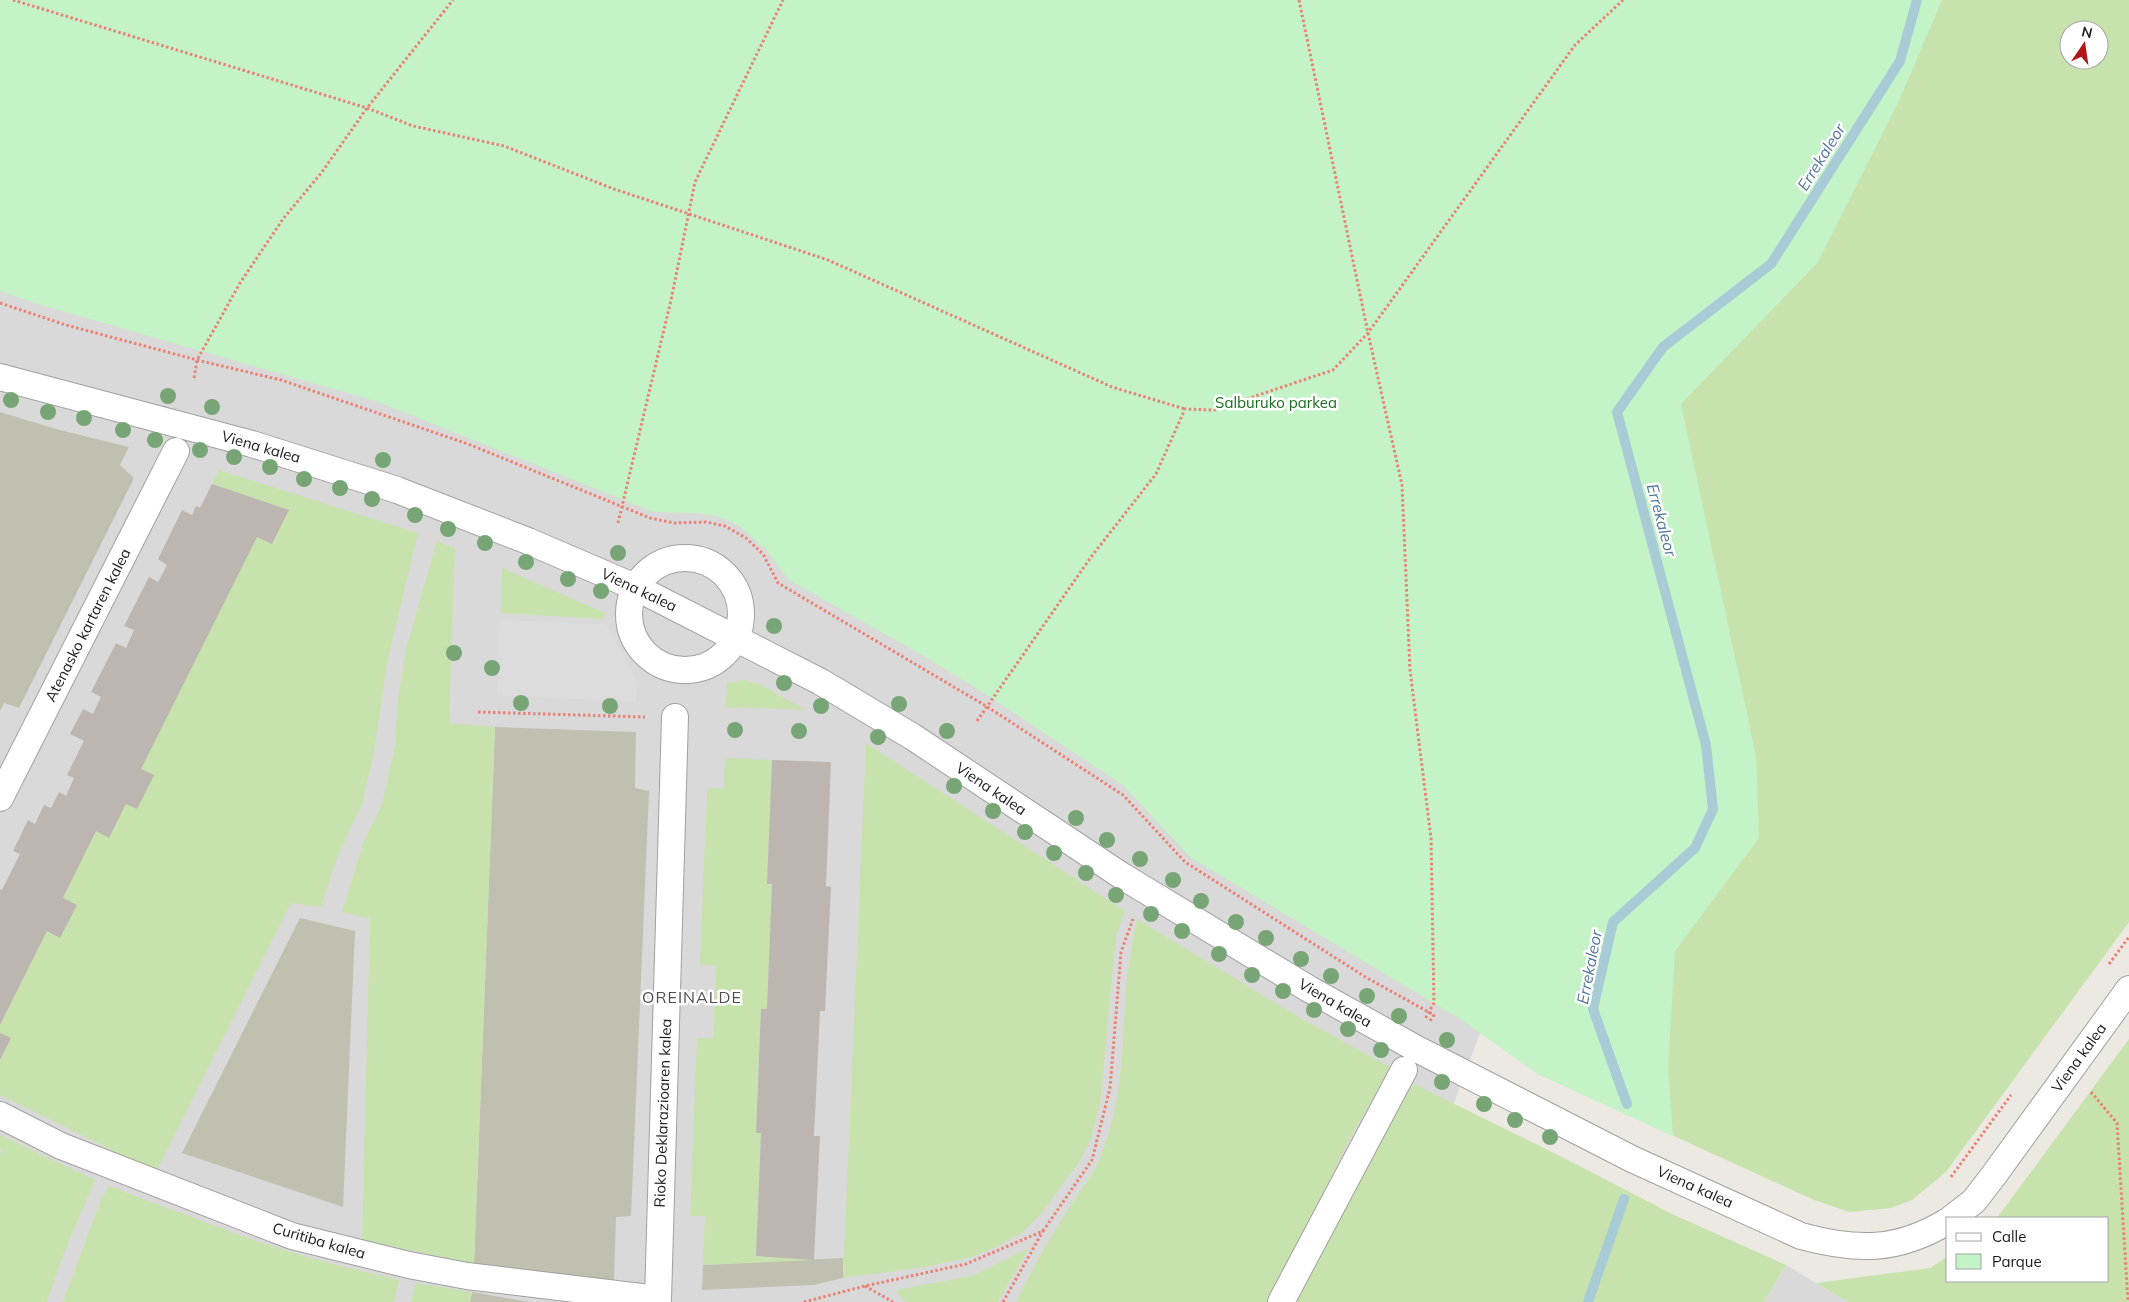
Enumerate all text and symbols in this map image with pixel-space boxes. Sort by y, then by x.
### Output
north arrow [2059,20,2109,70]
text: N [2080,22,2094,42]
water label: Errekaleor [1793,119,1850,194]
park label: Salburuko parkea [1215,393,1337,412]
street label: Viena kalea [219,426,303,467]
water label: Errekaleor [1643,481,1682,560]
street label: Atenasko kartaren kalea [41,545,135,705]
street label: Viena kalea [598,564,680,615]
street label: Viena kalea [952,758,1030,819]
water label: Errekaleor [1572,927,1606,1006]
street label: Viena kalea [1295,974,1375,1031]
district label: OREINALDE [642,987,742,1007]
street label: Rioko Deklarazioaren kalea [650,1018,675,1208]
street label: Viena kalea [2047,1019,2110,1096]
street label: Viena kalea [1654,1161,1736,1212]
legend [1946,1217,2109,1282]
street label: Curitiba kalea [270,1218,368,1263]
text: Calle [1992,1227,2026,1246]
text: Parque [1992,1252,2042,1271]

